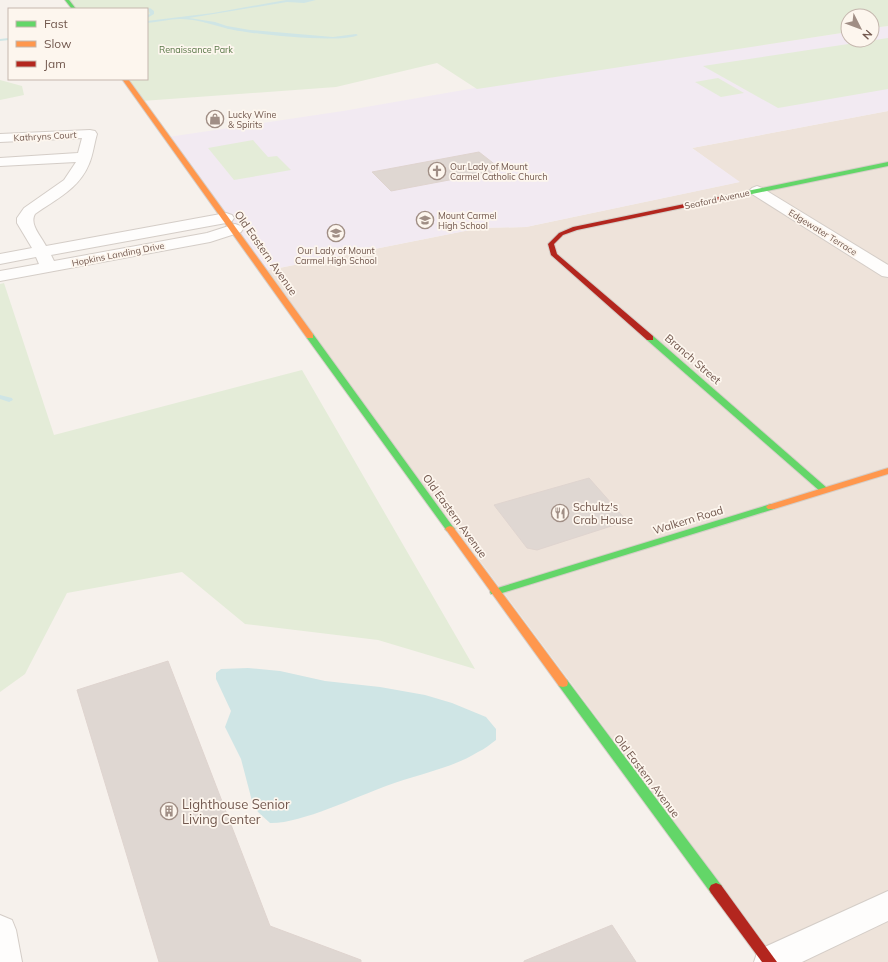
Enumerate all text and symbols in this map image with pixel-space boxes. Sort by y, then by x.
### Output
legend [8,8,148,80]
north arrow [840,8,880,48]
text: Fast [44,16,68,31]
text: N [859,27,875,42]
text: Slow [44,36,72,51]
park label: Renaissance Park [159,44,233,55]
text: Jam [44,56,66,71]
shop icon: Lucky Wine & Spirits [205,109,225,129]
place label: Lucky Wine & Spirits [228,109,277,130]
street label: Kathryns Court [13,129,77,144]
church icon: Our Lady of Mount Carmel Catholic Church [427,161,447,181]
place label: Our Lady of Mount Carmel Catholic Church [450,161,548,182]
street label: Seaford Avenue [683,187,751,211]
street label: Edgewater Terrace [787,207,859,258]
street label: Old Eastern Avenue [231,208,301,298]
school or university icon: Mount Carmel High School [415,210,435,230]
place label: Mount Carmel High School [438,210,496,231]
school or university icon: Our Lady of Mount Carmel High School [326,223,346,243]
street label: Hopkins Landing Drive [71,240,165,268]
place label: Our Lady of Mount Carmel High School [295,245,377,266]
street label: Branch Street [662,331,724,387]
street label: Old Eastern Avenue [420,471,490,561]
place label: Schultz's Crab House [573,500,633,527]
restaurant icon: Schultz's Crab House [550,503,570,523]
street label: Walkern Road [651,503,725,537]
street label: Old Eastern Avenue [611,732,683,820]
place label: Lighthouse Senior Living Center [182,796,290,827]
building icon: Lighthouse Senior Living Center [159,801,179,821]

